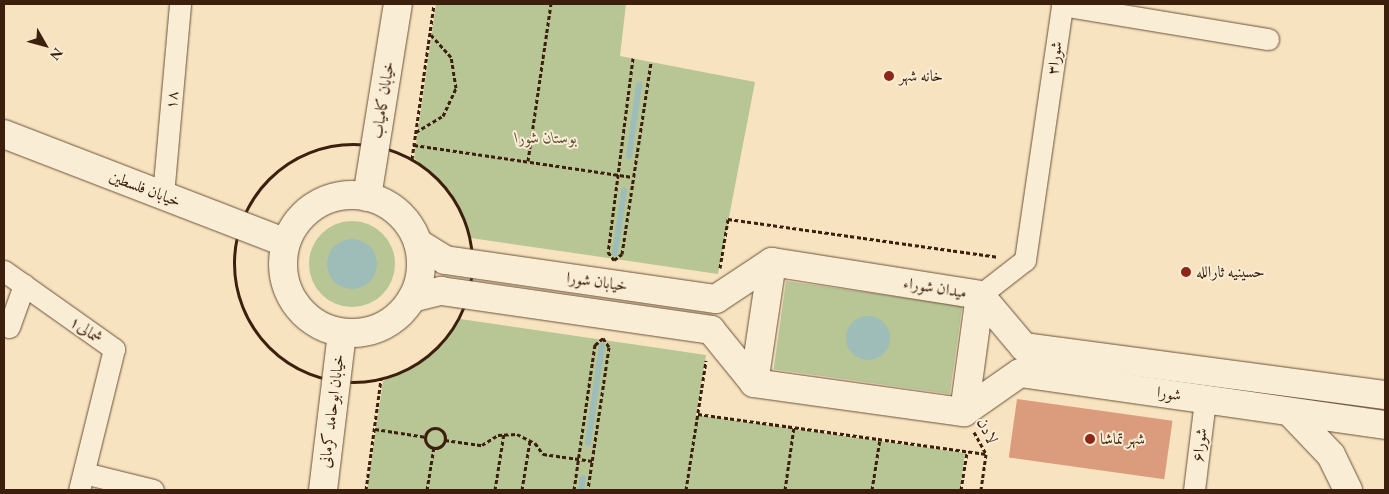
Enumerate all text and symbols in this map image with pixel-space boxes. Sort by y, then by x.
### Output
north arrow [20,20,70,70]
street label: شورا۳ [1043,40,1067,76]
text: N [46,44,67,64]
street label: خیابان کامیاب [367,60,399,140]
place label: خانه شهر [899,66,943,86]
marker: خانه شهر [883,70,895,82]
street label: ۱۸ [162,90,182,110]
park label: بوستان شورا [515,128,577,148]
street label: خیابان فلسطین [107,167,183,211]
place label: حسینیه ثارالله [1196,262,1265,282]
marker: حسینیه ثارالله [1180,266,1192,278]
street label: خیابان شورا [565,268,629,296]
street label: میدان شوراء [902,274,968,302]
street label: شمالی۱ [66,312,106,348]
street label: خیابان ابوحامد کرمانی [315,353,349,469]
street label: شورا [1156,383,1182,405]
street label: لادن [972,415,1002,447]
street label: شورا۶ [1188,427,1212,463]
place label: شهر تماشا [1100,429,1145,449]
marker: شهر تماشا [1084,433,1096,445]

